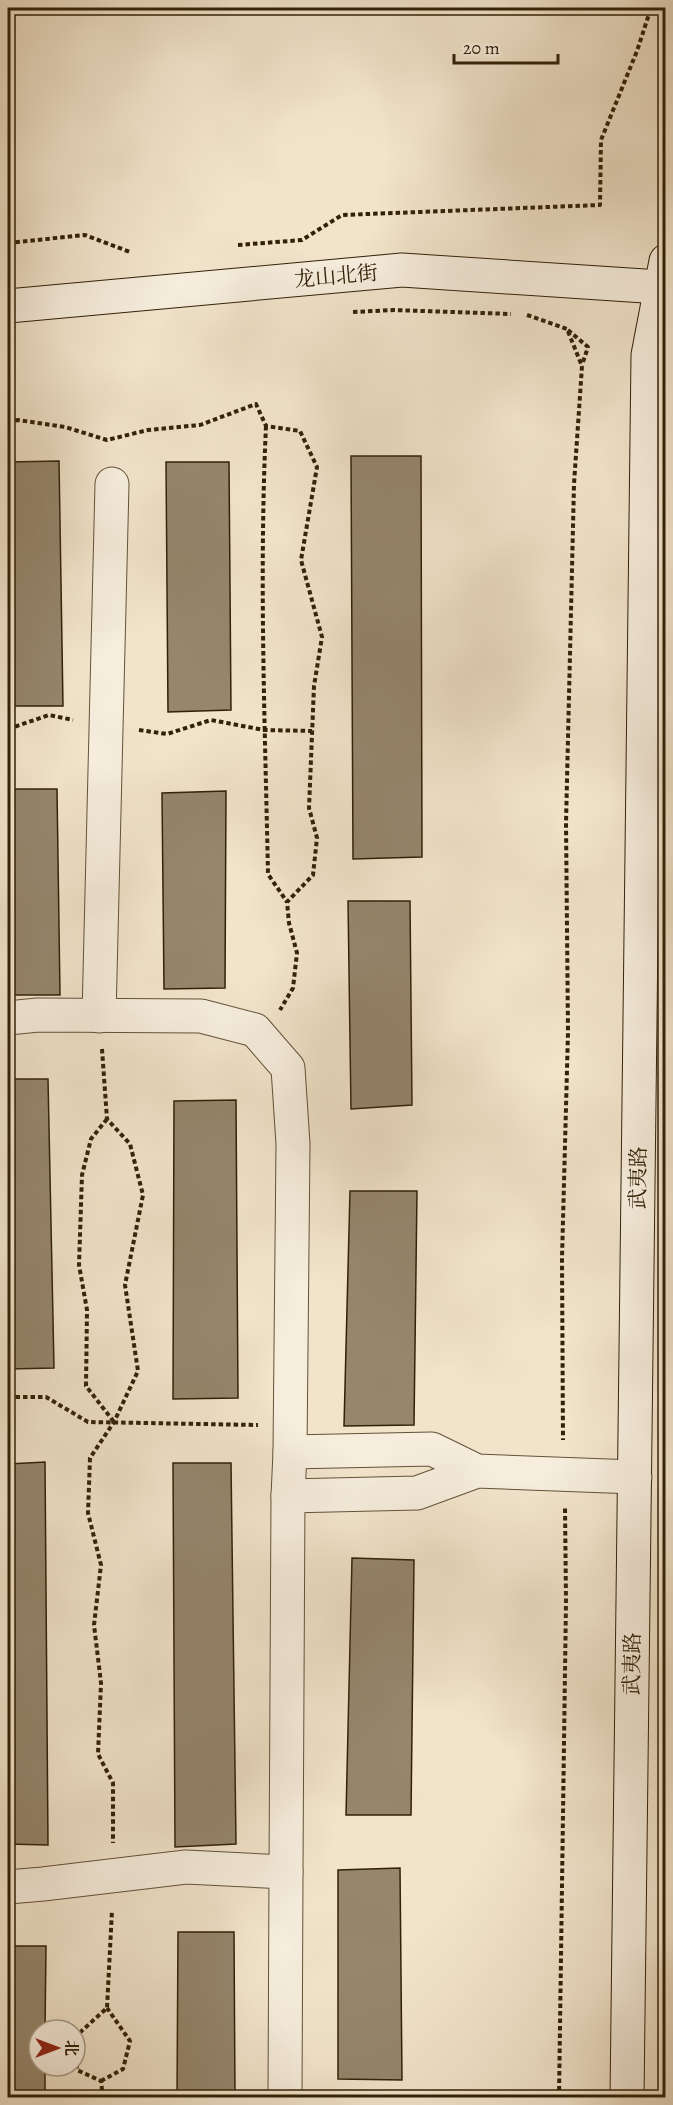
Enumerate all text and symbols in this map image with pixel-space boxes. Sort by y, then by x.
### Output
scale bar [454,27,558,65]
text: 20 m [463,36,500,60]
street label: 龙山北街 [293,258,379,294]
street label: 武夷路 [623,1146,653,1210]
street label: 武夷路 [617,1632,647,1696]
north arrow [27,2018,87,2078]
text: 北 [60,2040,82,2056]

